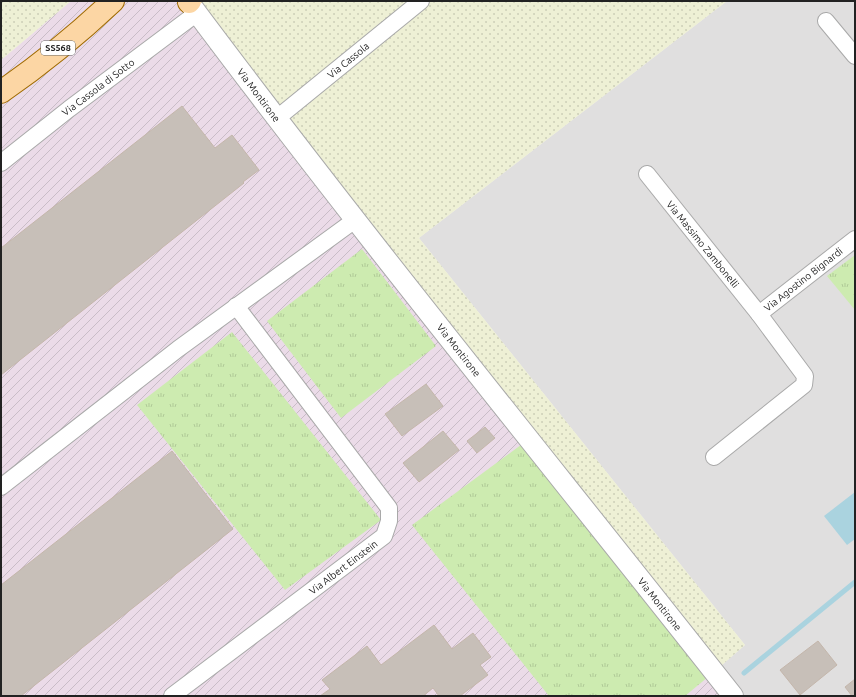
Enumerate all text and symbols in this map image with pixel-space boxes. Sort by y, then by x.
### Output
street label: Via Cassola [325,40,371,80]
road number: SS568 [41,41,75,55]
street label: Via Cassola di Sotto [60,57,137,118]
street label: Via Montirone [235,66,282,124]
street label: Via Massimo Zambonelli [664,199,741,290]
street label: Via Agostino Bignardi [762,245,845,313]
street label: Via Montirone [435,322,483,379]
street label: Via Albert Einstein [307,538,380,597]
street label: Via Montirone [636,576,684,633]

